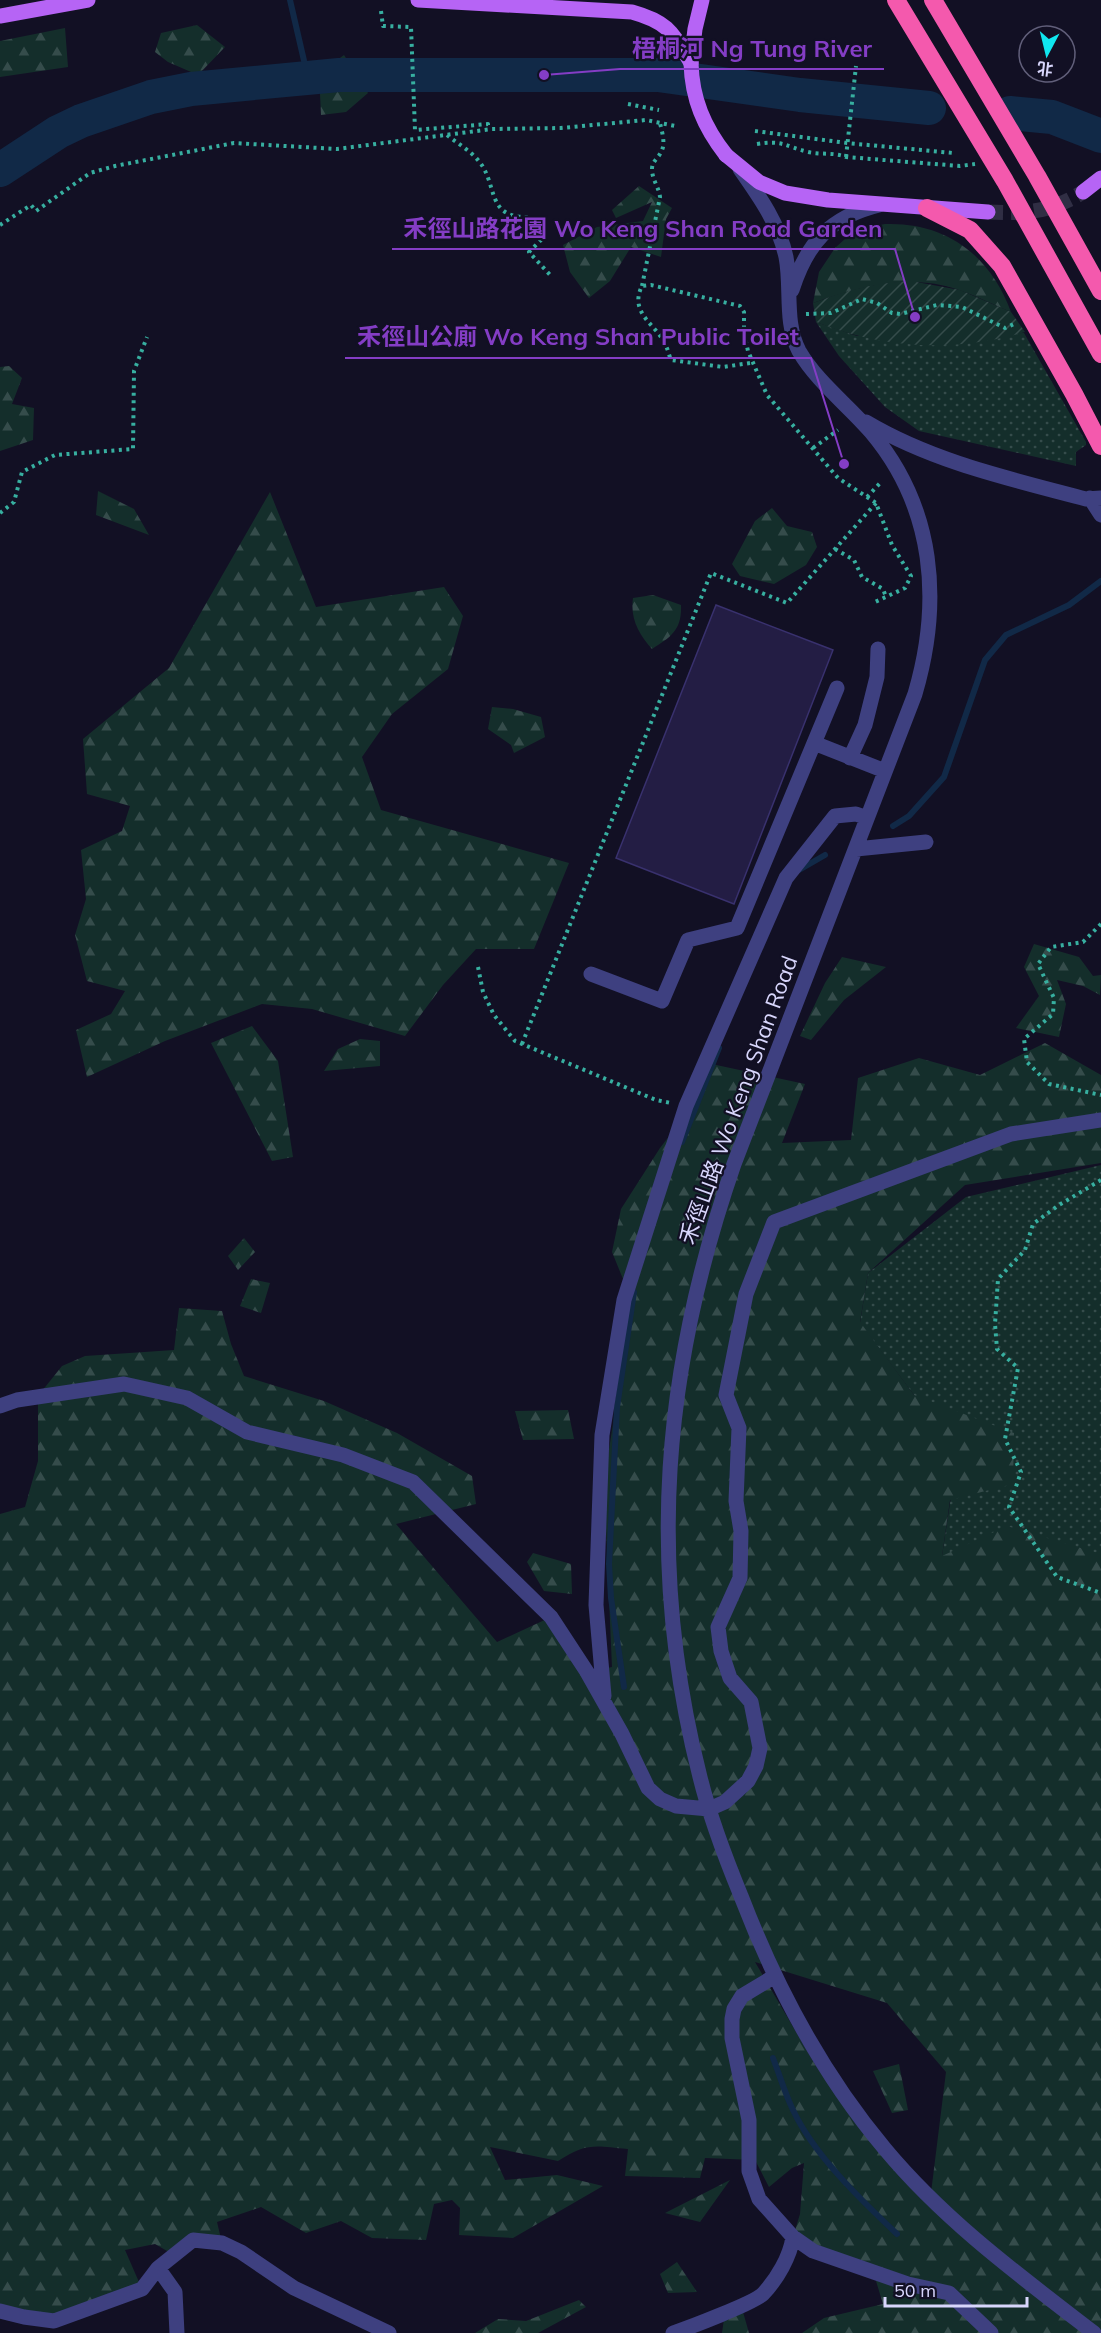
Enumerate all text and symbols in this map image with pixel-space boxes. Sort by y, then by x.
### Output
north arrow [1017,24,1077,84]
callout: 梧桐河 Ng Tung River [620,27,884,69]
text: 梧桐河 Ng Tung River [632,33,873,63]
text: 北 [1036,58,1054,80]
callout: 禾徑山路花園 Wo Keng Shan Road Garden [392,207,895,249]
text: 禾徑山路花園 Wo Keng Shan Road Garden [404,213,882,243]
callout: 禾徑山公廁 Wo Keng Shan Public Toilet [345,316,811,358]
text: 禾徑山公廁 Wo Keng Shan Public Toilet [357,321,799,351]
street label: 禾徑山路 Wo Keng Shan Road [673,952,803,1248]
scale bar [885,2270,1028,2308]
text: 50 m [894,2279,936,2302]

